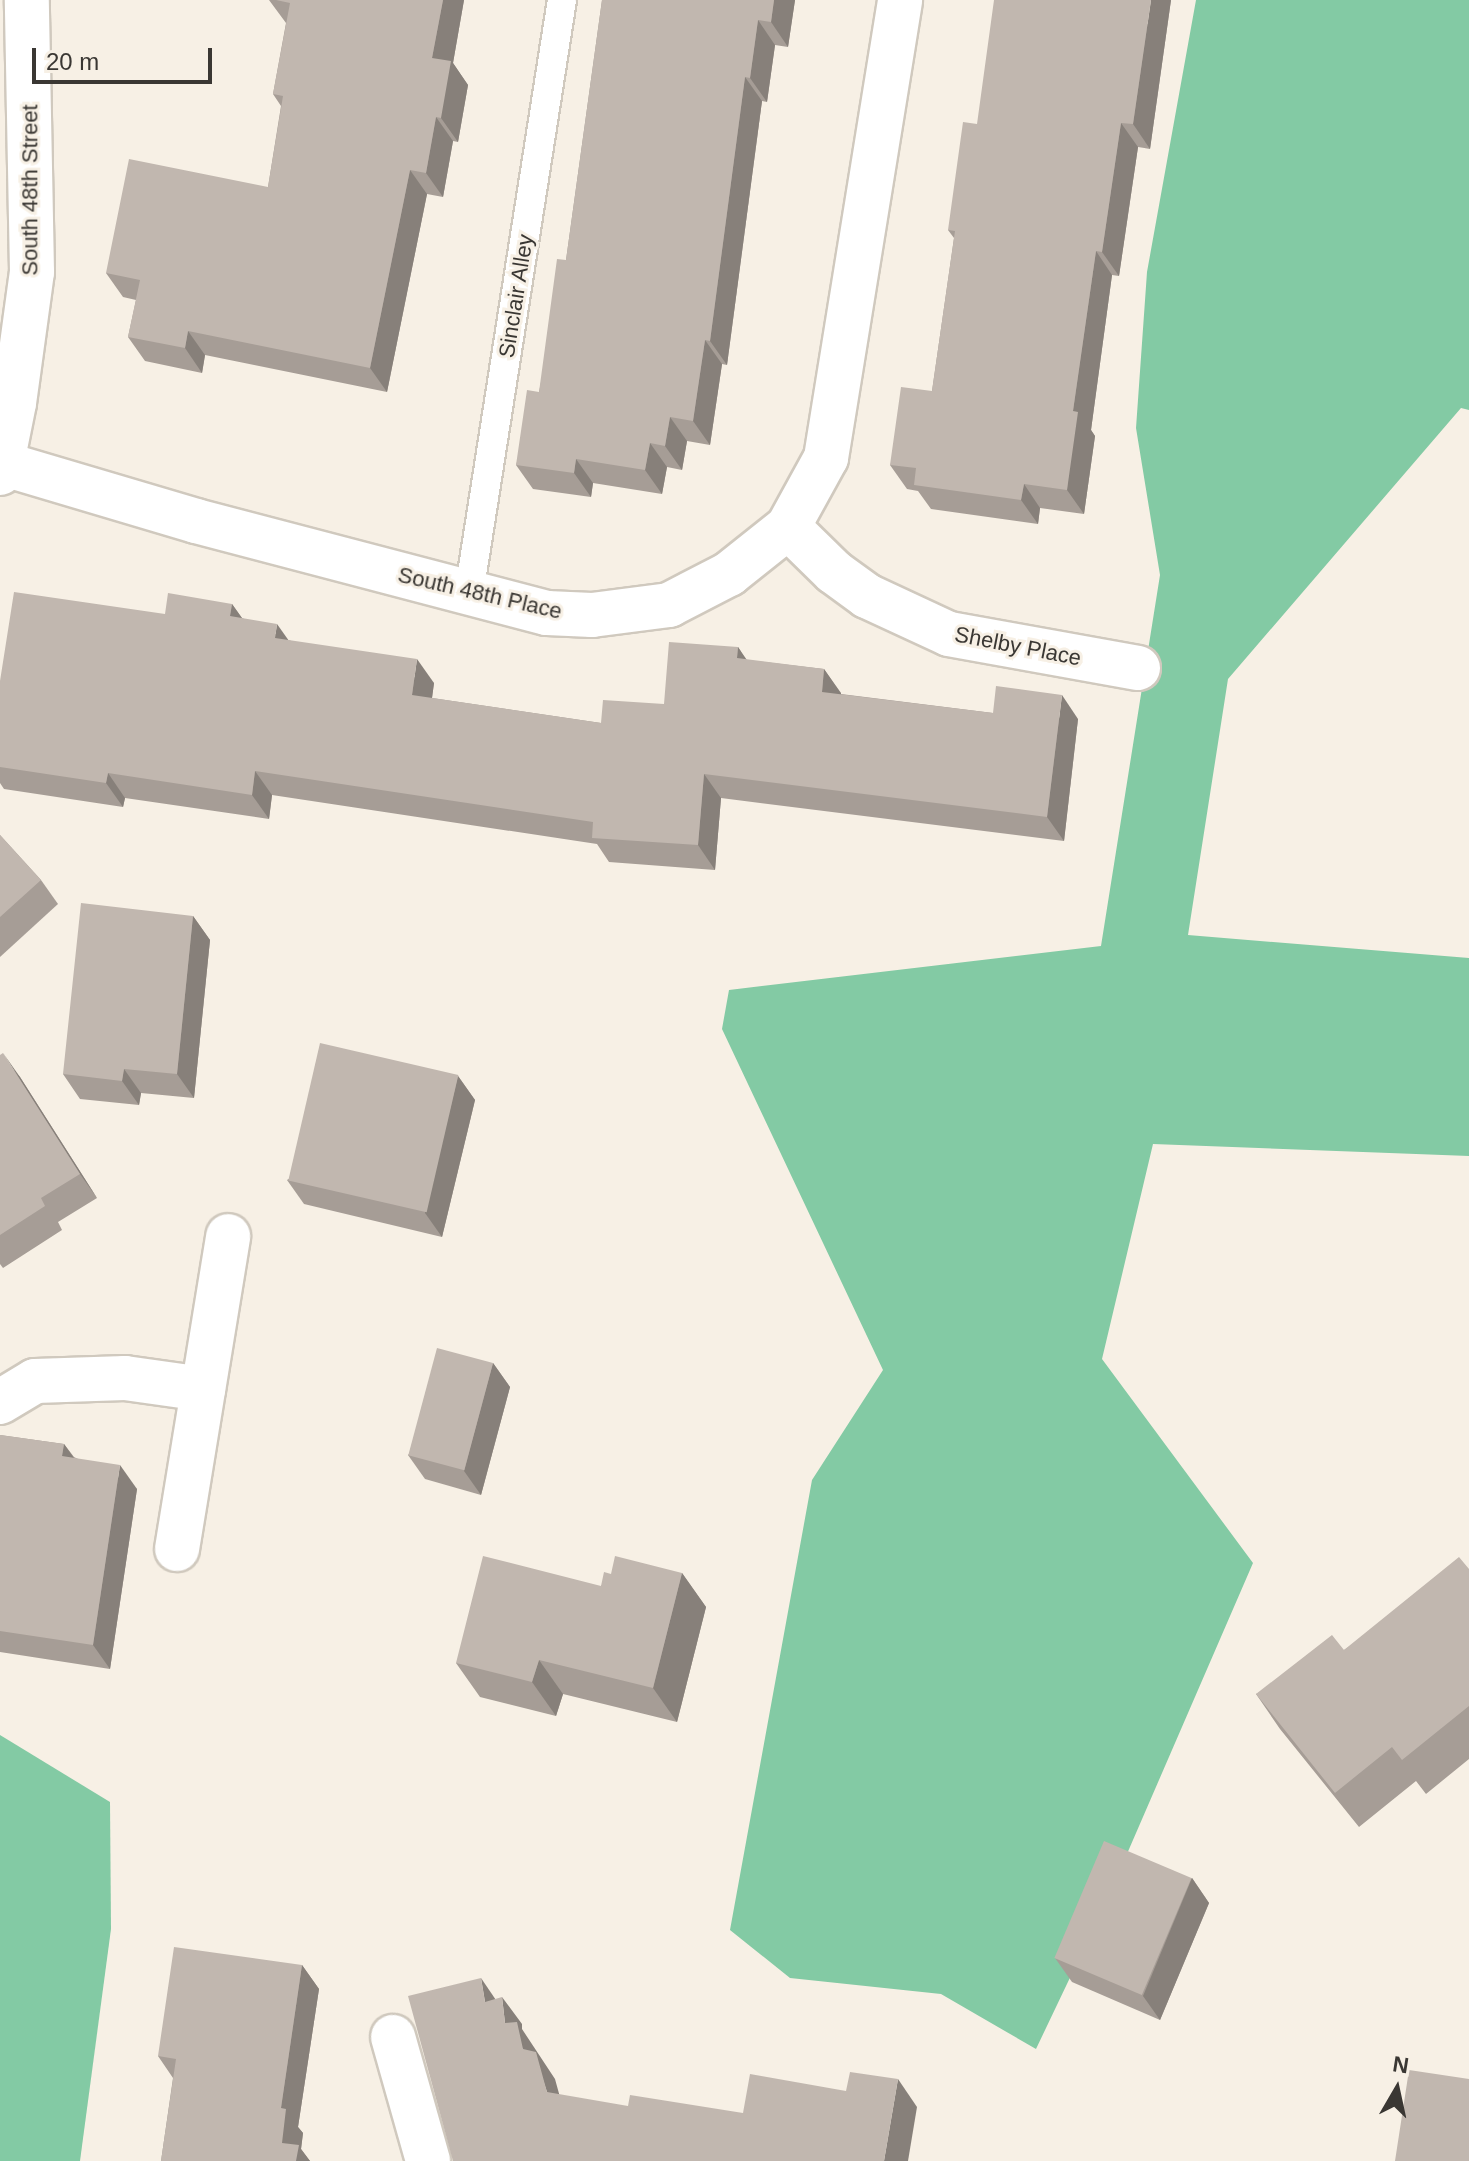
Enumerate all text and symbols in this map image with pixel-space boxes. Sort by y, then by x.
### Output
scale bar [36,32,216,82]
text: 20 m [46,48,99,75]
street label: South 48th Street [17,104,43,276]
street label: Sinclair Alley [493,232,539,360]
street label: South 48th Place [395,561,565,625]
street label: Shelby Place [952,621,1084,671]
north arrow [1357,2049,1437,2129]
text: N [1391,2051,1411,2078]

